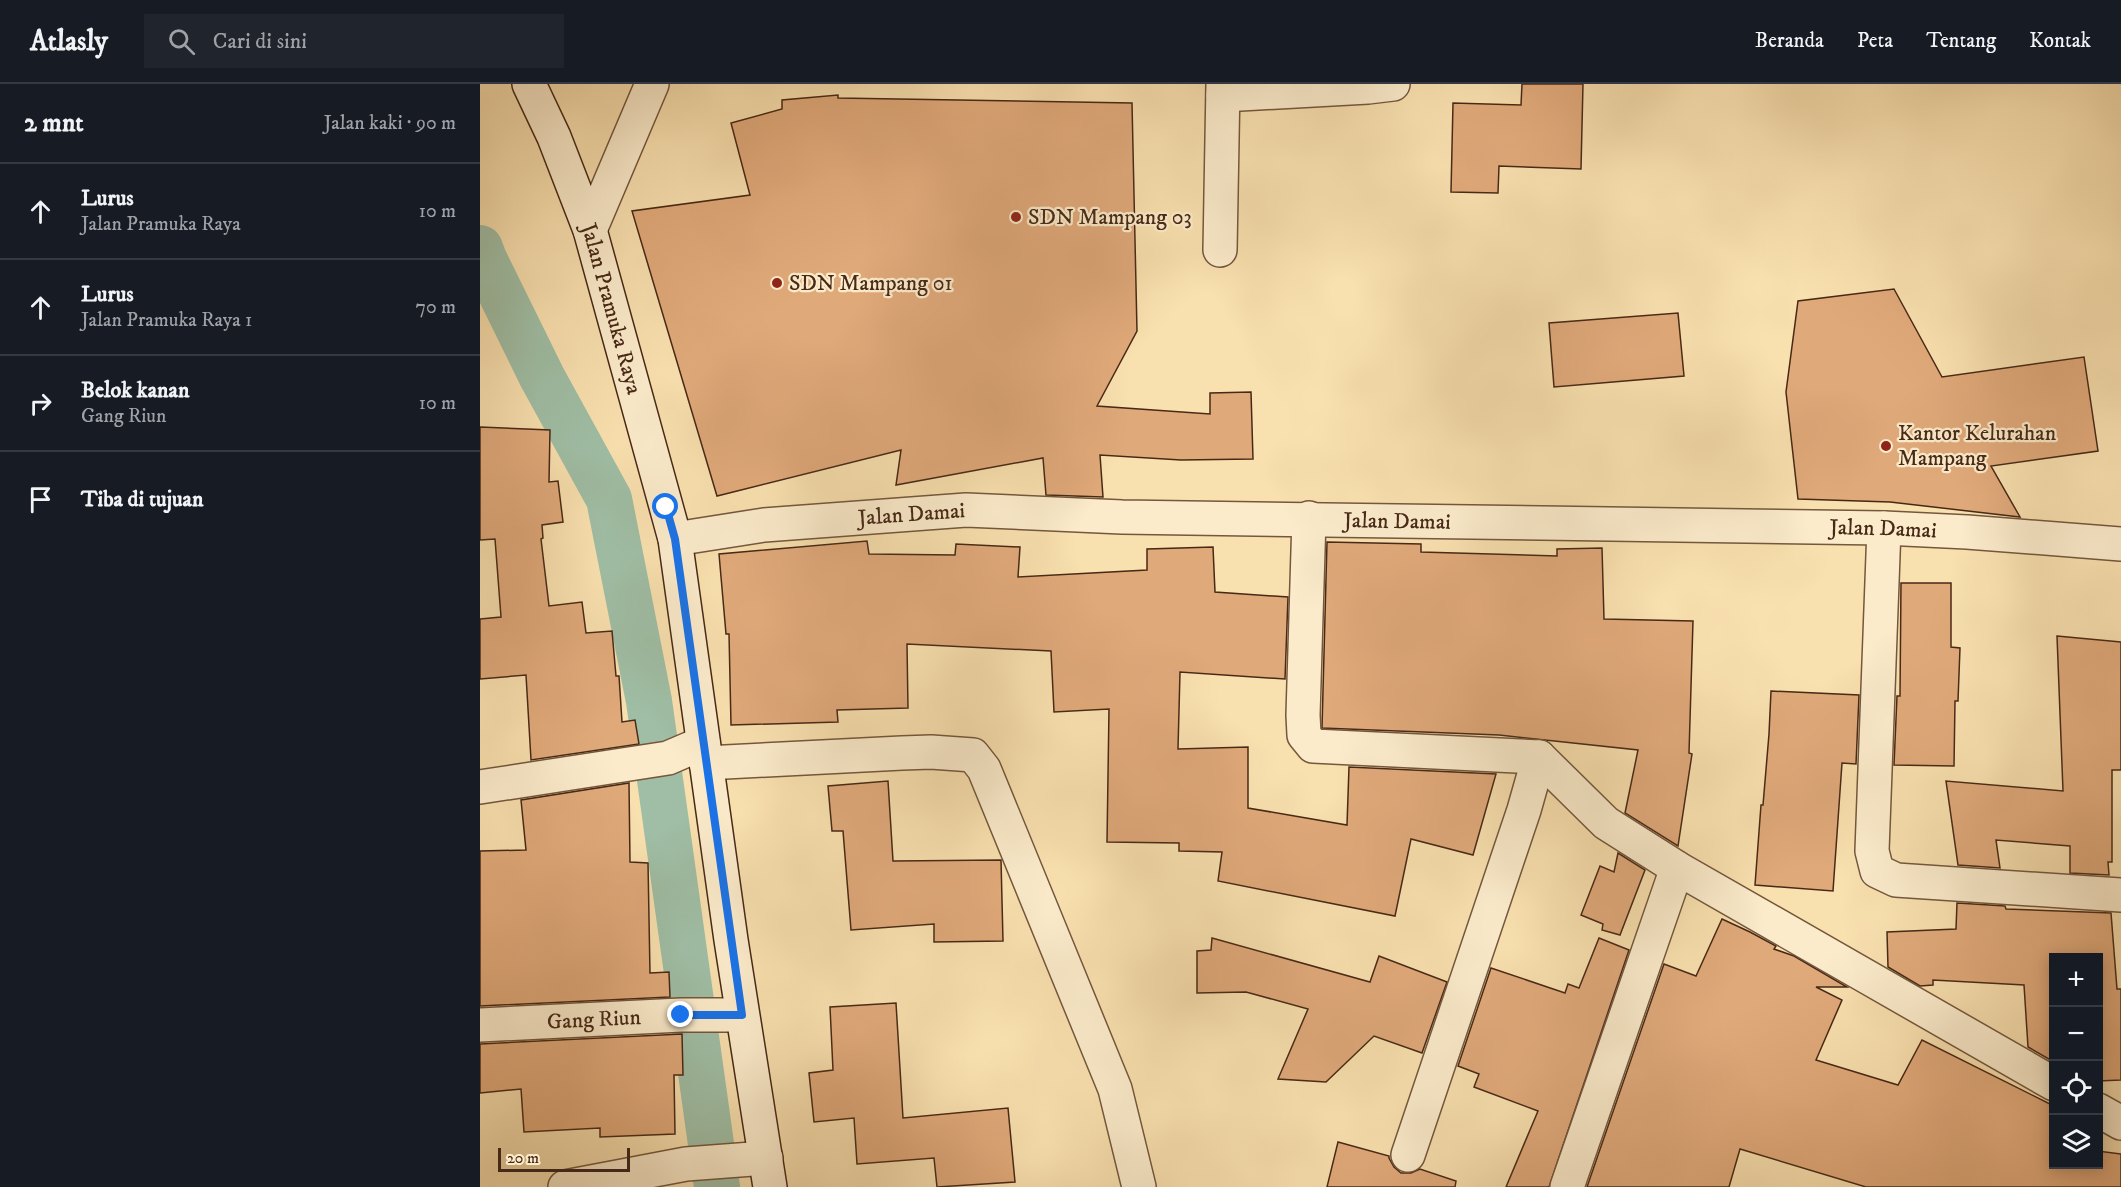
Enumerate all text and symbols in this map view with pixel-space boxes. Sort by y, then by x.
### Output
search box [144,14,564,68]
text: Atlasly [30,24,108,59]
icon: search [165,25,198,58]
text: Cari di sini [213,28,307,55]
text: Beranda [1755,28,1824,54]
text: Peta [1857,28,1893,54]
text: Tentang [1926,28,1996,54]
text: Kontak [2029,28,2091,54]
text: 2 mnt [24,107,84,140]
text: Jalan kaki · 90 m [324,111,456,136]
text: Lurus [81,185,134,212]
icon: ahead [24,195,57,228]
text: 10 m [419,199,456,224]
place label: SDN Mampang 03 [1028,204,1192,231]
marker: SDN Mampang 03 [1009,210,1023,224]
text: Jalan Pramuka Raya [81,212,241,237]
street label: Jalan Pramuka Raya [574,217,648,398]
place label: SDN Mampang 01 [789,270,953,297]
marker: SDN Mampang 01 [770,276,784,290]
text: Lurus [81,281,134,308]
icon: ahead [24,291,57,324]
text: 70 m [415,295,456,320]
text: Jalan Pramuka Raya 1 [81,308,252,333]
text: Belok kanan [81,377,189,404]
icon: right [24,387,57,420]
text: 10 m [419,391,456,416]
text: Gang Riun [81,404,166,429]
place label: Kantor Kelurahan Mampang [1898,420,2057,472]
marker: Kantor Kelurahan Mampang [1879,439,1893,453]
icon: arrive [24,483,57,516]
text: Tiba di tujuan [81,486,203,513]
route start [652,493,678,519]
street label: Jalan Damai [855,497,966,532]
street label: Jalan Damai [1341,507,1451,535]
street label: Jalan Damai [1827,514,1937,544]
map controls [2049,953,2103,1169]
button: + [2049,953,2103,1007]
route end [667,1001,693,1027]
street label: Gang Riun [546,1003,642,1035]
button: − [2049,1007,2103,1061]
button: locate [2049,1061,2103,1115]
button: layers [2049,1115,2103,1169]
scale bar [498,1145,630,1172]
text: 20 m [507,1148,539,1168]

